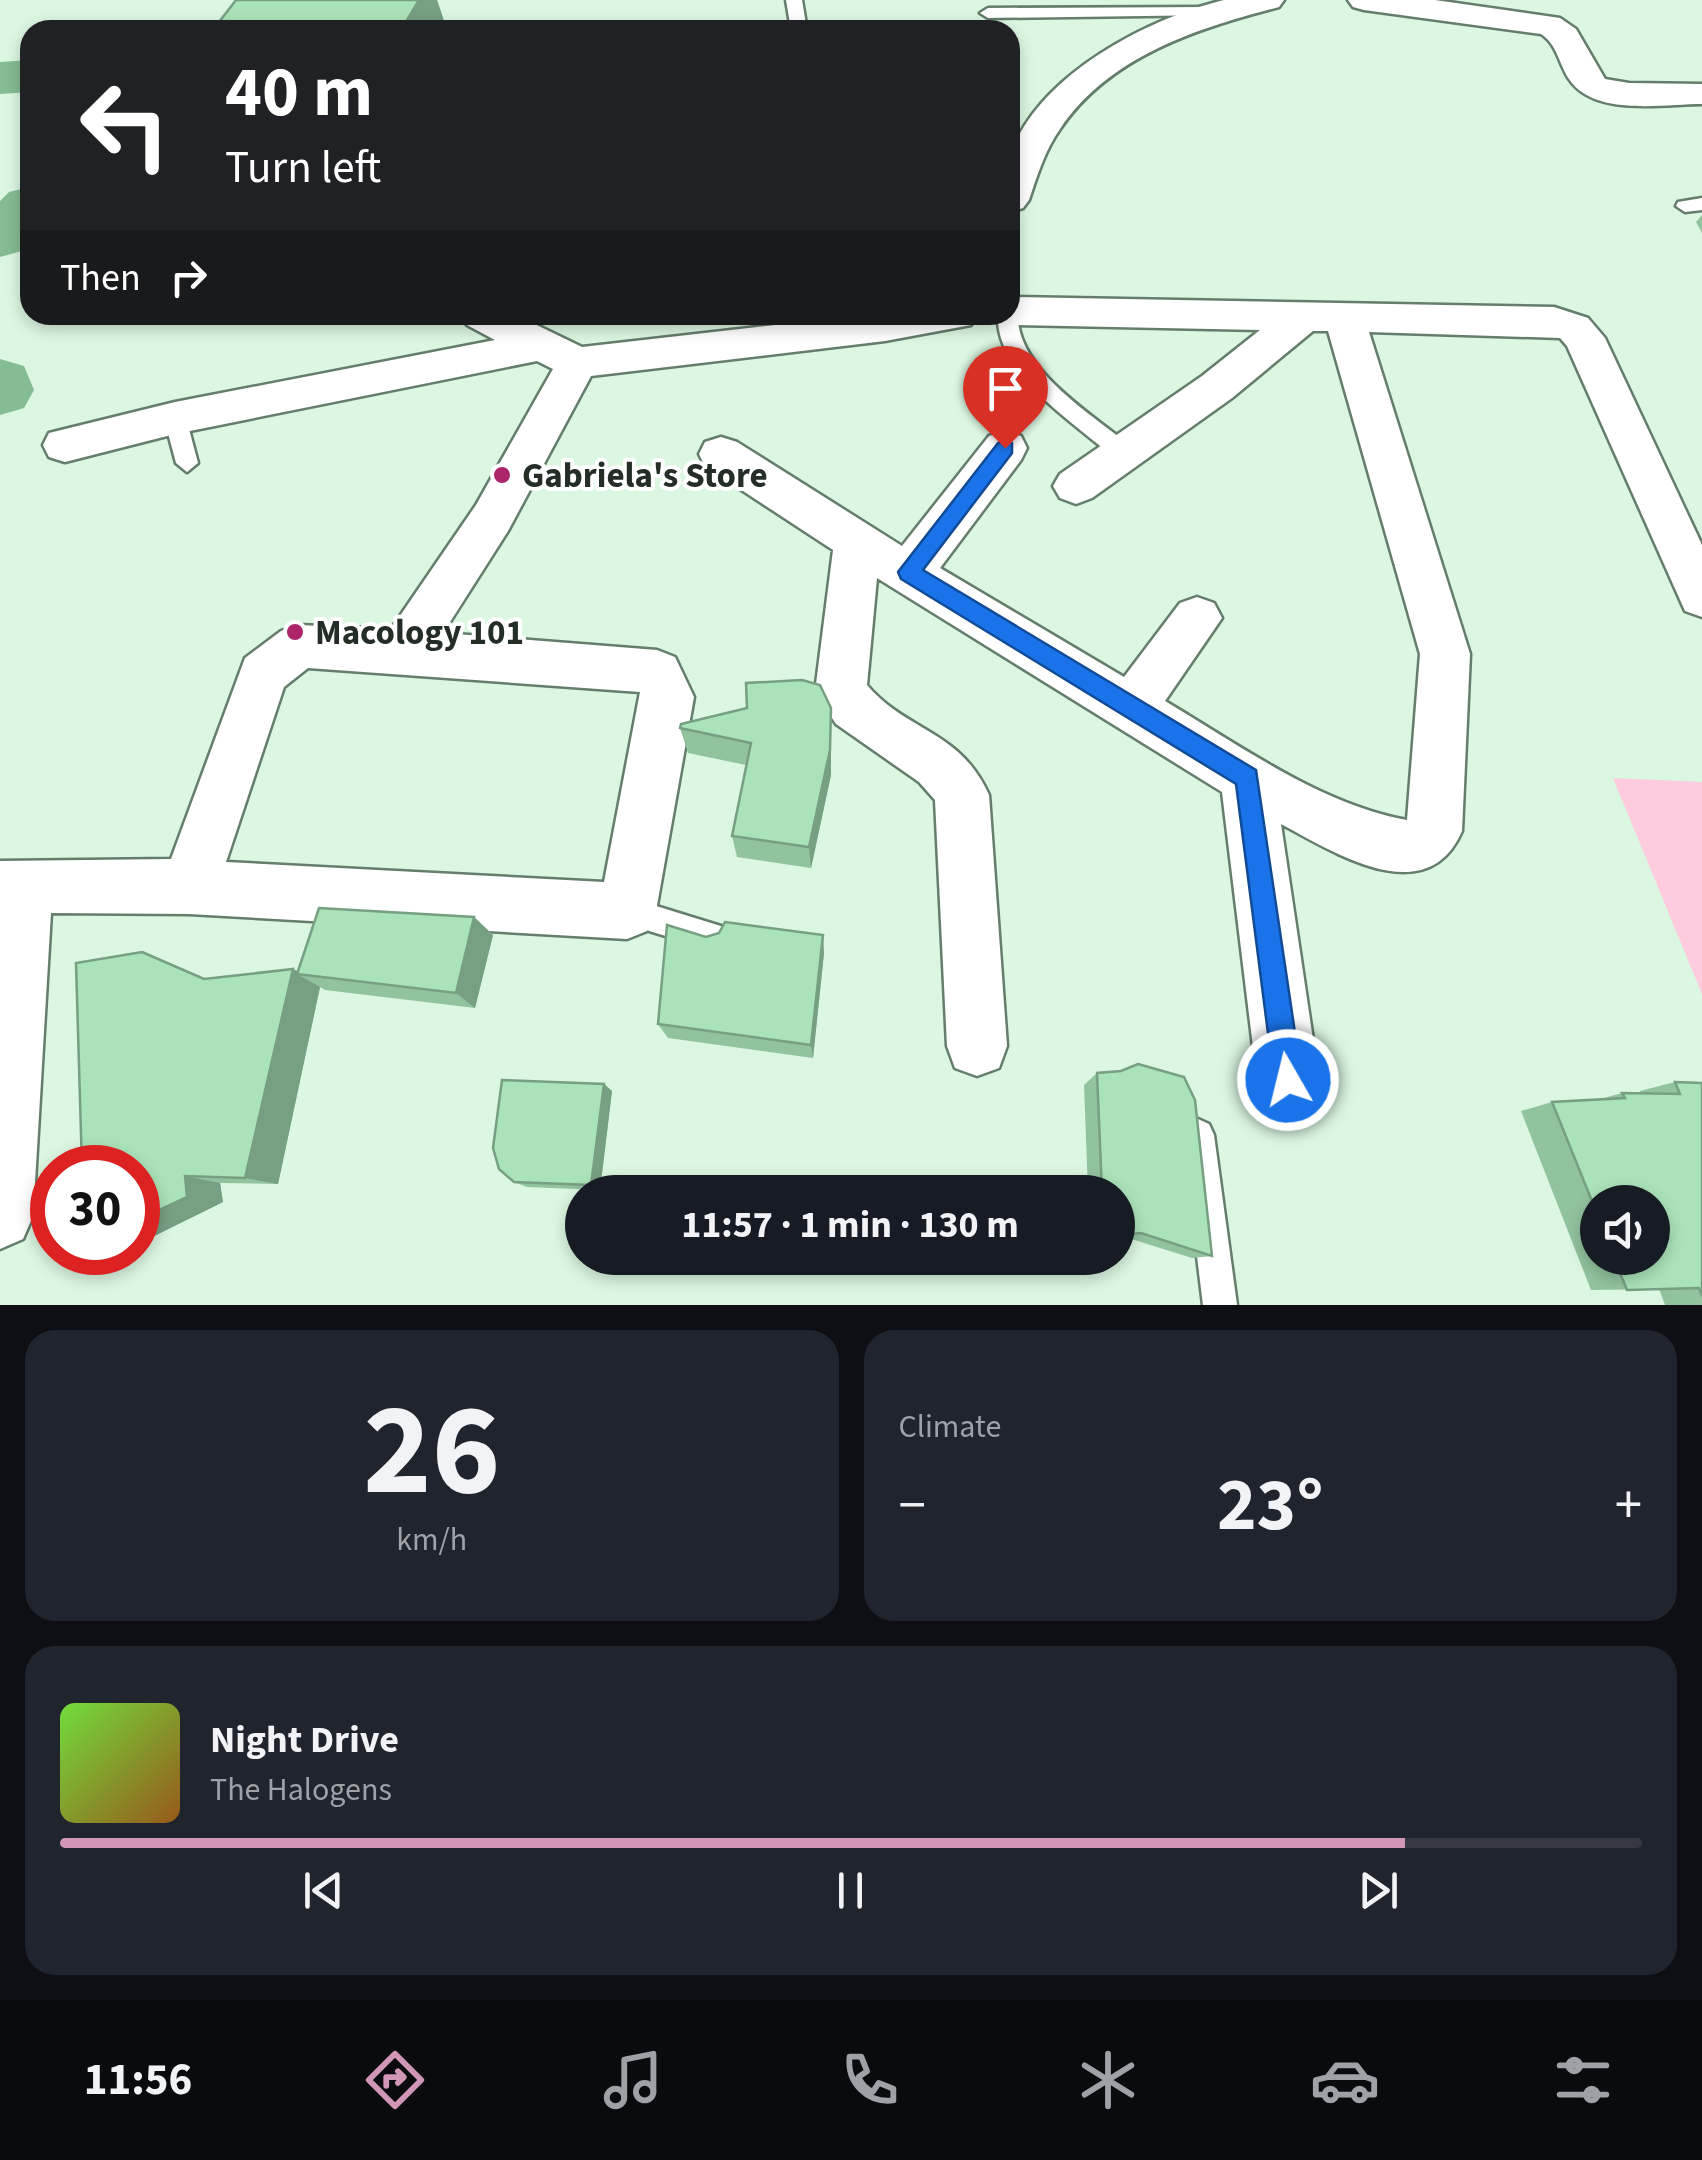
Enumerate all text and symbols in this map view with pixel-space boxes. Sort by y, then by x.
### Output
text: 40 m [225,43,373,143]
icon: left [60,60,190,190]
text: Turn left [225,136,381,200]
icon: right [161,250,216,305]
text: Then [60,251,141,305]
pin [963,346,1048,449]
icon: arrive [978,361,1033,416]
place label: Gabriela's Store [522,451,768,501]
marker: Gabriela's Store [491,464,513,486]
place label: Macology 101 [315,608,524,658]
marker: Macology 101 [284,621,306,643]
position arrow [1236,1028,1340,1132]
speed limit sign: 30 [30,1145,160,1275]
map controls [1580,1185,1670,1275]
button: sound [1580,1185,1670,1275]
text: 11:57 · 1 min · 130 m [681,1198,1019,1252]
text: 26 [363,1359,500,1544]
text: Climate [899,1404,1001,1450]
text: 23° [1217,1452,1324,1559]
text: − [899,1467,926,1545]
text: + [1615,1467,1642,1545]
text: km/h [396,1517,467,1563]
text: Night Drive [210,1713,399,1767]
text: The Halogens [210,1767,392,1813]
icon: previous [296,1863,351,1918]
icon: pause [823,1863,878,1918]
icon: next [1351,1863,1406,1918]
icon: directions [360,2045,430,2115]
icon: music [598,2045,668,2115]
icon: phone [835,2045,905,2115]
icon: climate [1073,2045,1143,2115]
icon: car [1310,2045,1380,2115]
icon: filters [1548,2045,1618,2115]
text: 11:56 [84,2048,192,2112]

